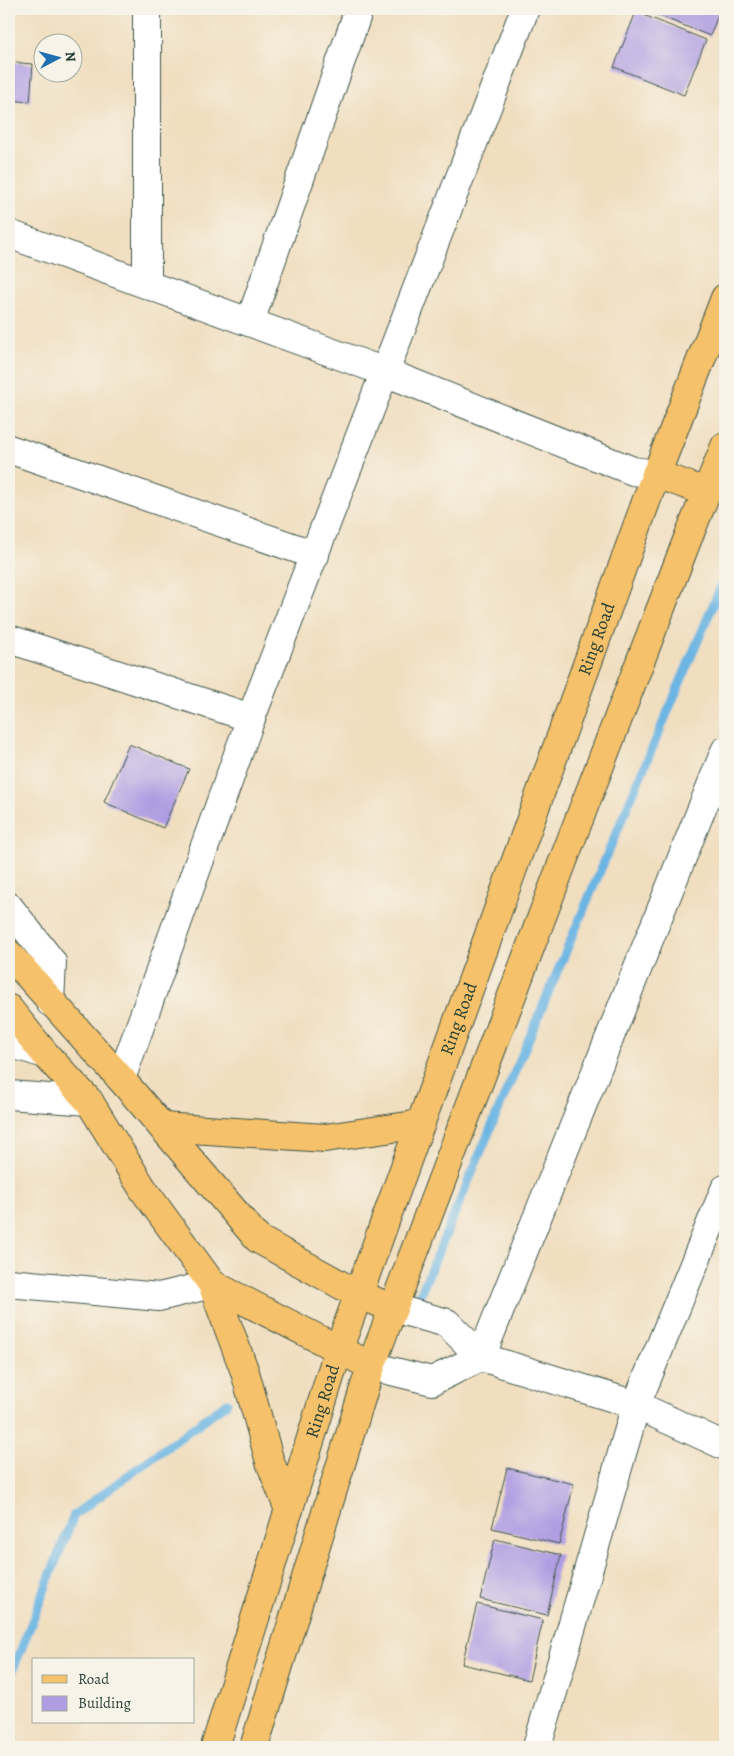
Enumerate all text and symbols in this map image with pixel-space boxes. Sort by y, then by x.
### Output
north arrow [32,32,82,82]
text: N [60,51,80,63]
street label: Ring Road [572,599,621,679]
street label: Ring Road [434,979,483,1059]
street label: Ring Road [300,1361,345,1441]
legend [32,1658,195,1724]
text: Road [78,1669,110,1689]
text: Building [78,1693,131,1713]

